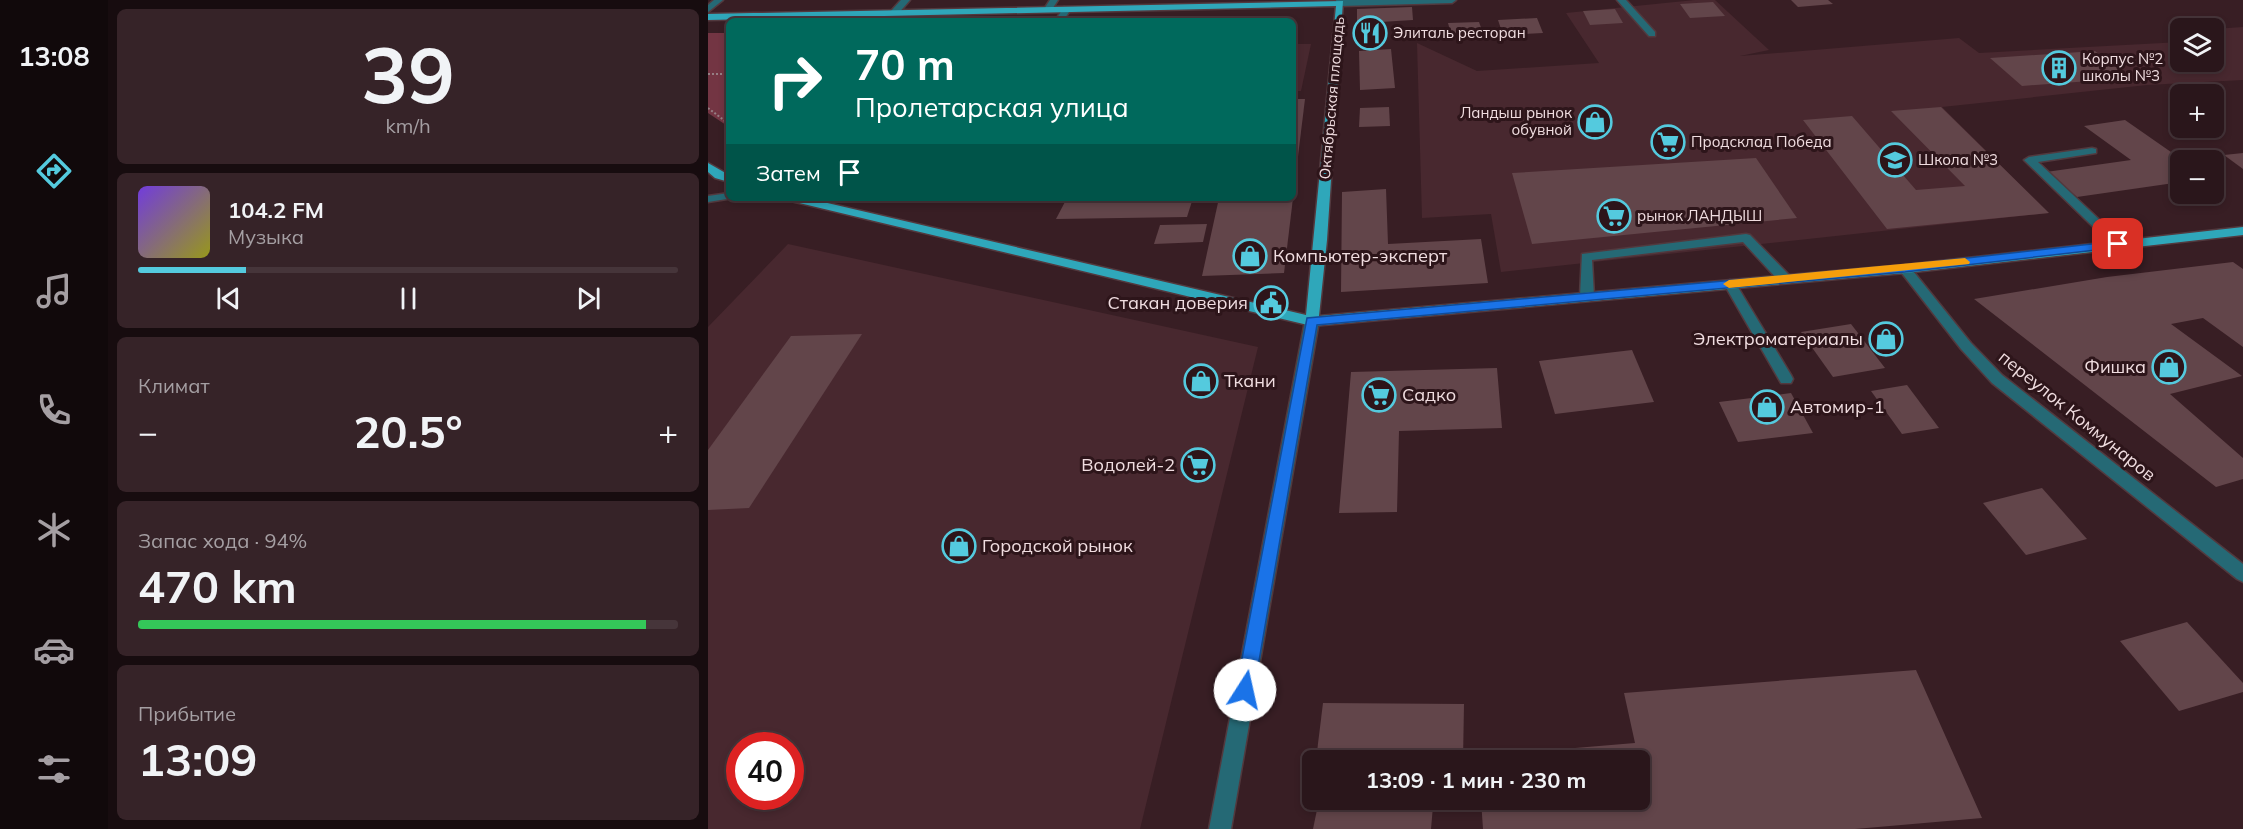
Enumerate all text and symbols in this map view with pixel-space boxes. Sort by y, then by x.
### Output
restaurant icon: Элиталь ресторан [1352,15,1388,51]
street label: Октябрьская площадь [1315,16,1348,180]
map controls [2170,18,2224,204]
button: layers [2170,18,2224,72]
place label: Элиталь ресторан [1393,23,1526,42]
text: 39 [361,25,455,123]
text: 70 m [855,38,955,91]
text: 13:08 [18,39,90,73]
icon: right [756,42,834,120]
place label: Корпус №2 школы №3 [2082,49,2163,85]
building icon: Корпус №2 школы №3 [2041,50,2077,86]
button: + [2170,84,2224,138]
text: Пролетарская улица [855,90,1129,124]
place label: Ландыш рынок обувной [1460,103,1573,139]
shop icon: Ландыш рынок обувной [1577,104,1613,140]
text: km/h [385,113,431,138]
supermarket icon: Продсклад Победа [1650,124,1686,160]
place label: Продсклад Победа [1691,132,1832,151]
school or university icon: Школа №3 [1877,142,1913,178]
icon: directions [33,150,75,192]
place label: Школа №3 [1918,150,1998,169]
button: − [2170,150,2224,204]
icon: arrive [833,156,866,189]
text: Затем [756,159,821,187]
text: 104.2 FM [228,196,324,224]
supermarket icon: рынок ЛАНДЫШ [1596,198,1632,234]
place label: рынок ЛАНДЫШ [1637,206,1762,225]
pin [2092,218,2143,269]
text: Музыка [228,224,304,249]
icon: arrive [2101,227,2134,260]
shop icon: Компьютер-эксперт [1232,238,1268,274]
place label: Компьютер-эксперт [1273,244,1448,267]
icon: music [33,270,75,312]
icon: previous [212,282,245,315]
icon: pause [392,282,425,315]
icon: next [572,282,605,315]
public building icon: Стакан доверия [1253,285,1289,321]
place label: Стакан доверия [1107,291,1248,314]
shop icon: Электроматериалы [1868,321,1904,357]
place label: Электроматериалы [1693,327,1863,350]
street label: переулок Коммунаров [1994,345,2161,486]
shop icon: Фишка [2151,349,2187,385]
place label: Фишка [2084,355,2146,378]
shop icon: Ткани [1183,363,1219,399]
place label: Ткани [1224,369,1276,392]
text: Климат [138,373,210,398]
supermarket icon: Садко [1361,377,1397,413]
place label: Садко [1402,383,1456,406]
icon: phone [33,389,75,431]
shop icon: Автомир-1 [1749,389,1785,425]
place label: Автомир-1 [1790,395,1885,418]
text: 20.5° [353,403,463,459]
text: − [138,411,158,452]
text: + [658,411,678,452]
supermarket icon: Водолей-2 [1180,447,1216,483]
place label: Водолей-2 [1081,453,1175,476]
icon: climate [33,509,75,551]
text: Запас хода · 94% [138,528,307,553]
shop icon: Городской рынок [941,528,977,564]
place label: Городской рынок [982,534,1133,557]
text: 470 km [138,558,297,614]
icon: car [33,629,75,671]
position arrow [1213,658,1277,722]
text: Прибытие [138,701,236,726]
text: 13:09 [138,731,257,787]
speed limit sign: 40 [726,732,804,810]
icon: filters [33,748,75,790]
text: 13:09 · 1 мин · 230 m [1366,766,1586,794]

